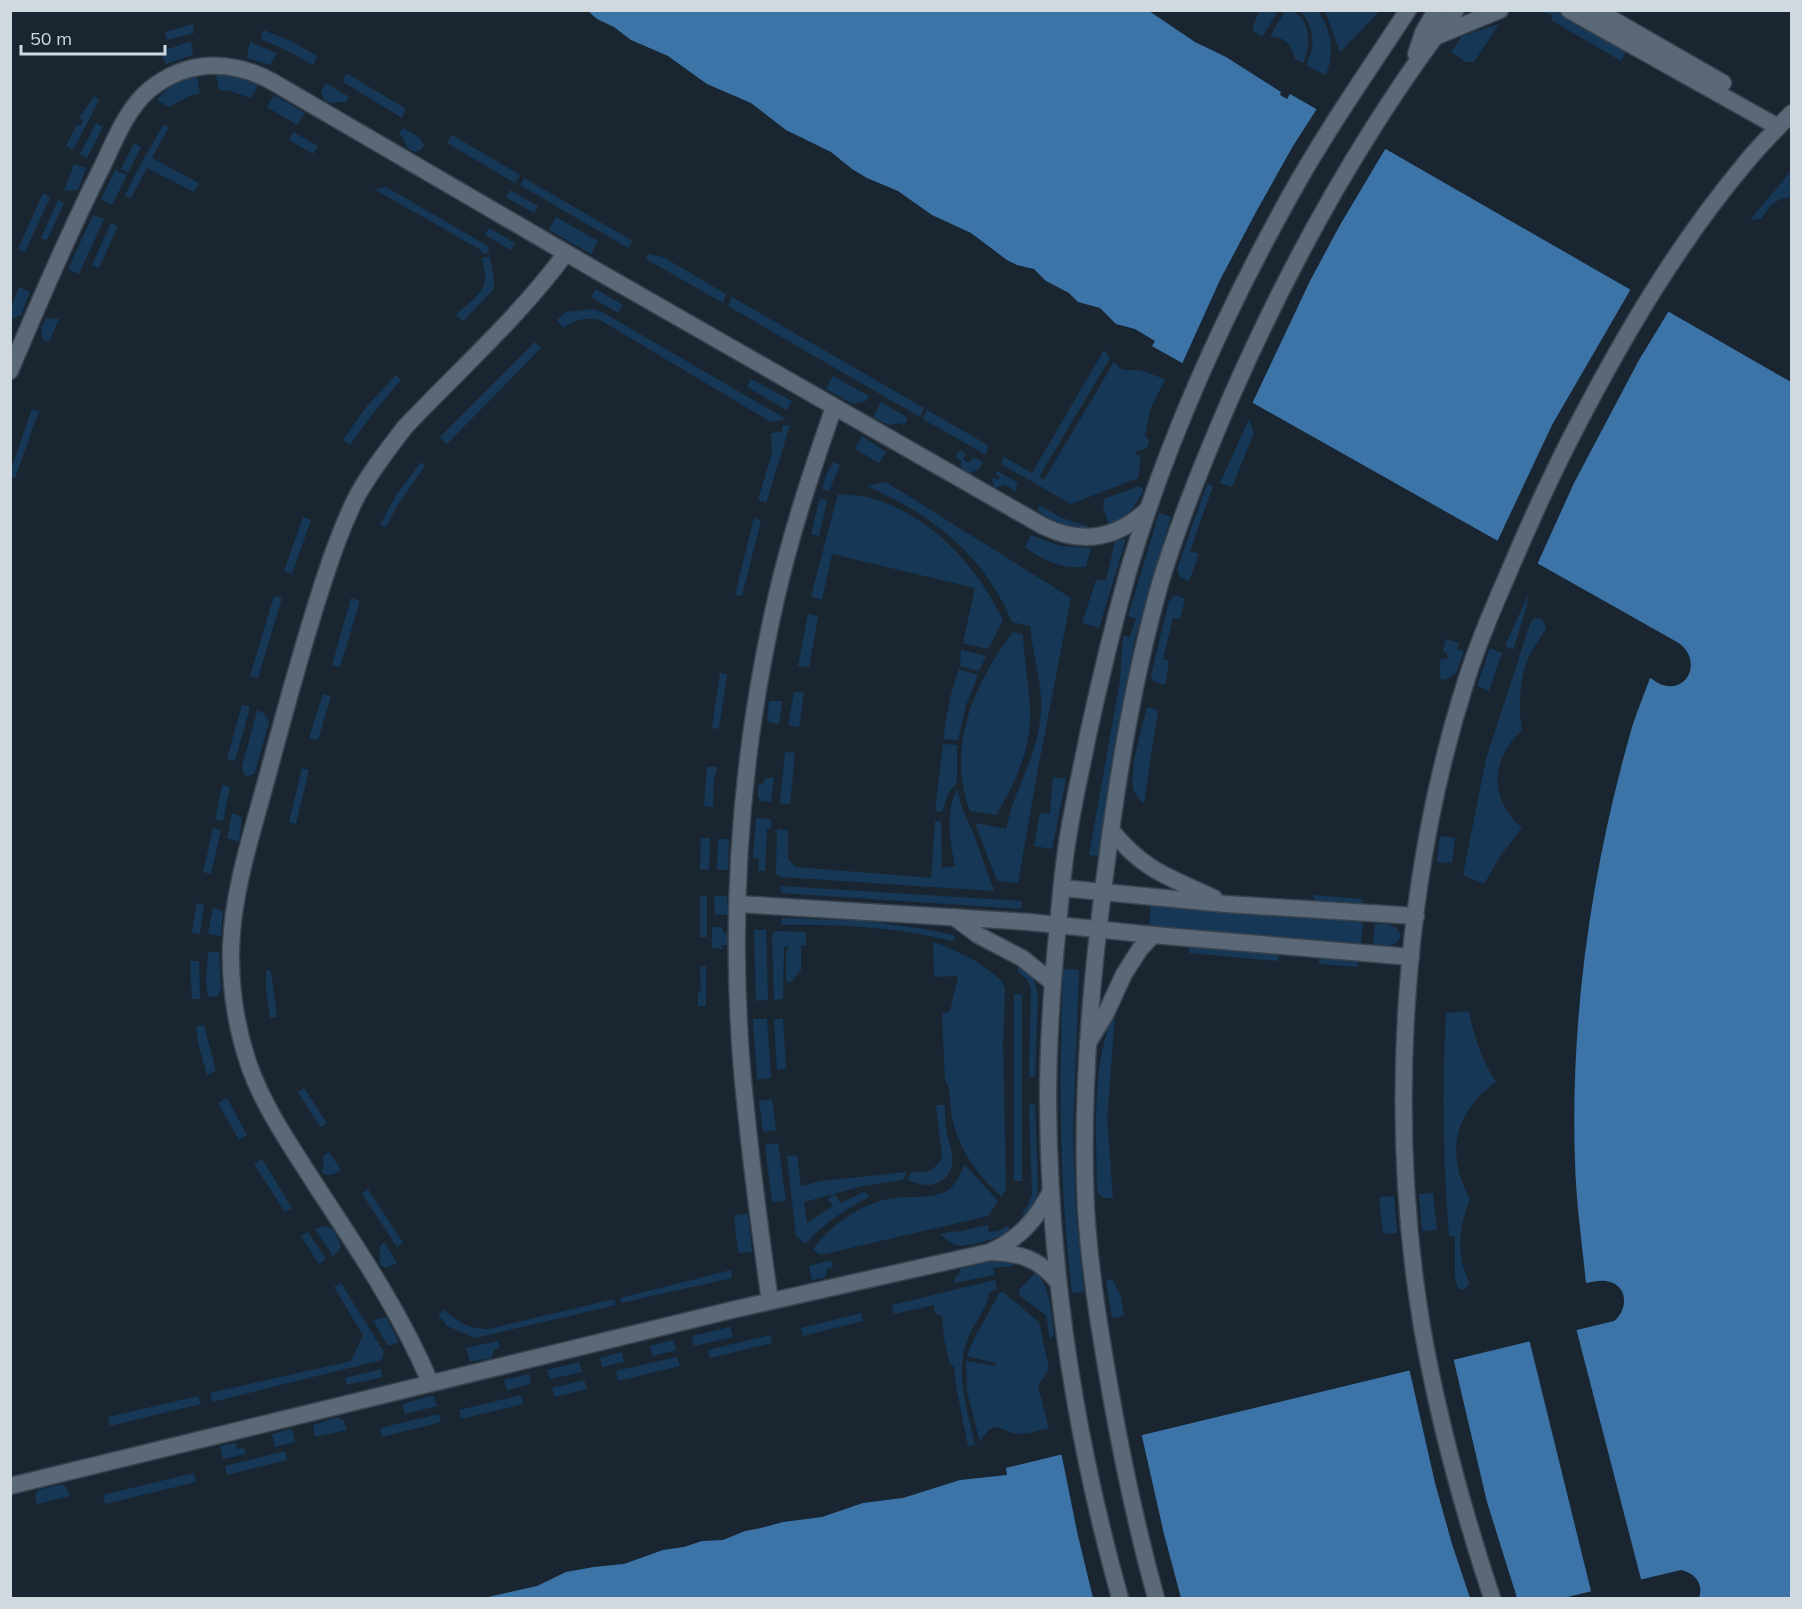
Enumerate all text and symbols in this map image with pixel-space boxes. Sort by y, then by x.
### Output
scale bar [21,18,165,56]
text: 50 m [30,27,72,50]

